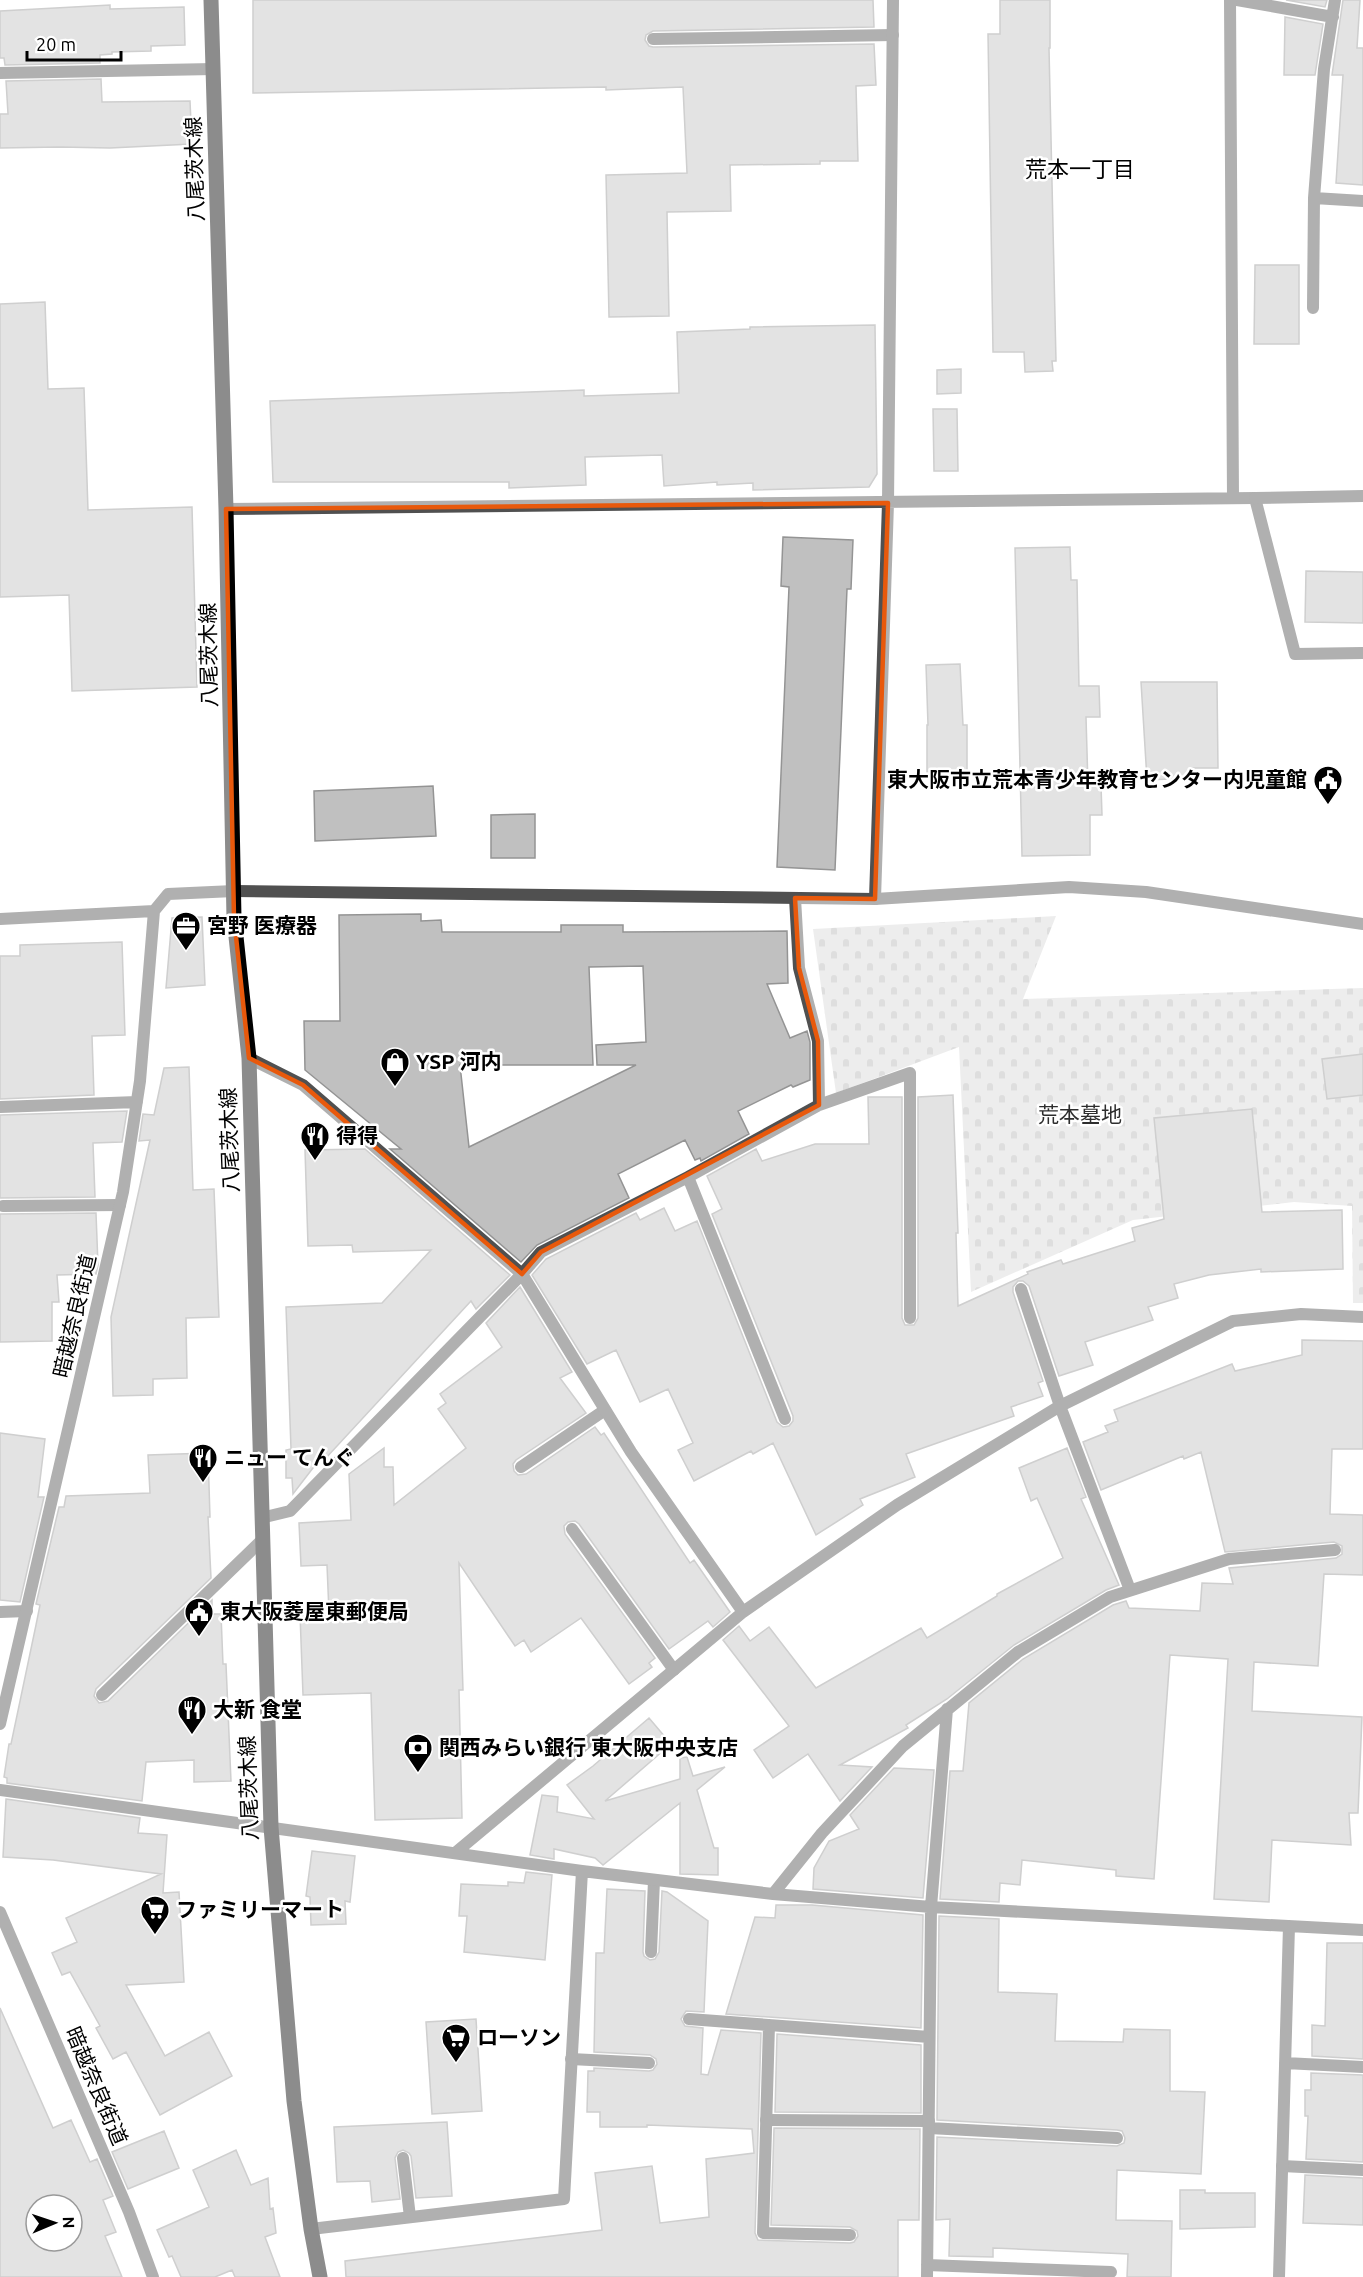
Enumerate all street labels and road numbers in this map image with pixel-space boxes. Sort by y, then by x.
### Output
street label: 八尾茨木線 [180,116,208,222]
street label: 八尾茨木線 [195,602,221,708]
street label: 八尾茨木線 [215,1087,243,1193]
street label: 暗越奈良街道 [48,1252,100,1380]
street label: 八尾茨木線 [234,1735,262,1841]
street label: 暗越奈良街道 [61,2023,133,2148]

